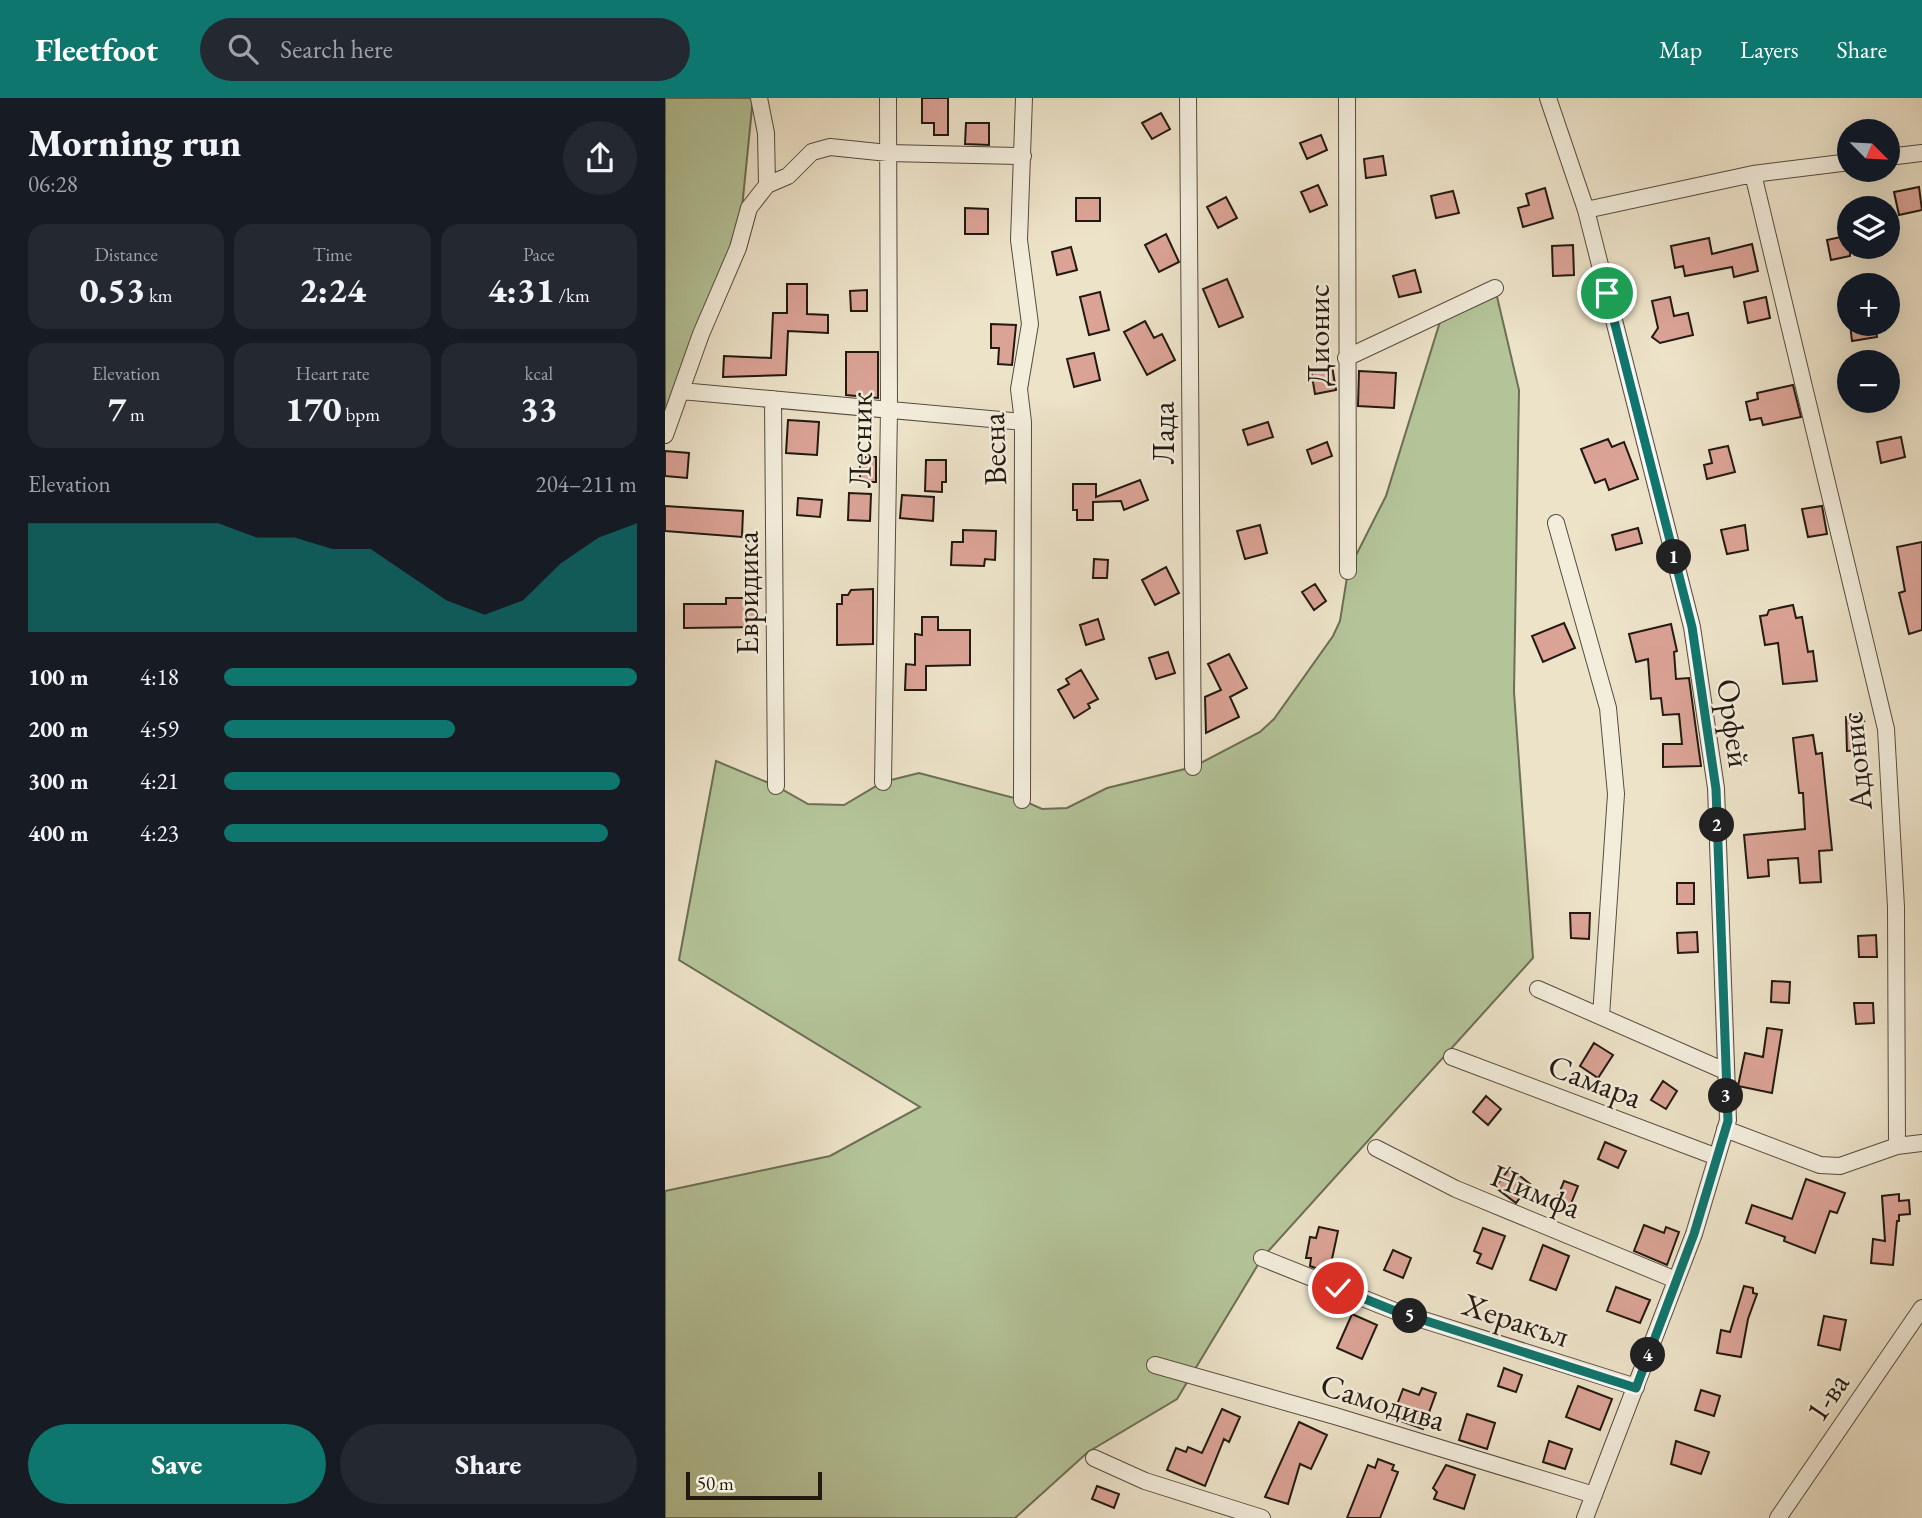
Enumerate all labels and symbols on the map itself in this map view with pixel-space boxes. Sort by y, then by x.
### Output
north arrow [1837,119,1901,182]
pin [1577,263,1637,323]
street label: Дионис [1297,284,1339,386]
street label: Лесник [838,391,882,489]
street label: Лада [1142,401,1184,464]
street label: Весна [972,412,1016,486]
street label: Евридика [726,531,768,655]
pin: 1 [1657,540,1691,574]
street label: Орфей [1707,676,1761,770]
street label: Адонис [1830,710,1882,813]
pin: 2 [1699,808,1735,842]
street label: Самара [1542,1044,1648,1118]
pin: 3 [1709,1079,1743,1114]
street label: Нимфа [1485,1154,1588,1228]
pin [1308,1258,1368,1318]
street label: Херакъл [1457,1283,1574,1357]
pin: 5 [1393,1298,1427,1334]
pin: 4 [1630,1338,1665,1372]
street label: Самодива [1315,1363,1451,1441]
street label: 1-ва [1795,1364,1859,1430]
scale bar [686,1469,823,1501]

